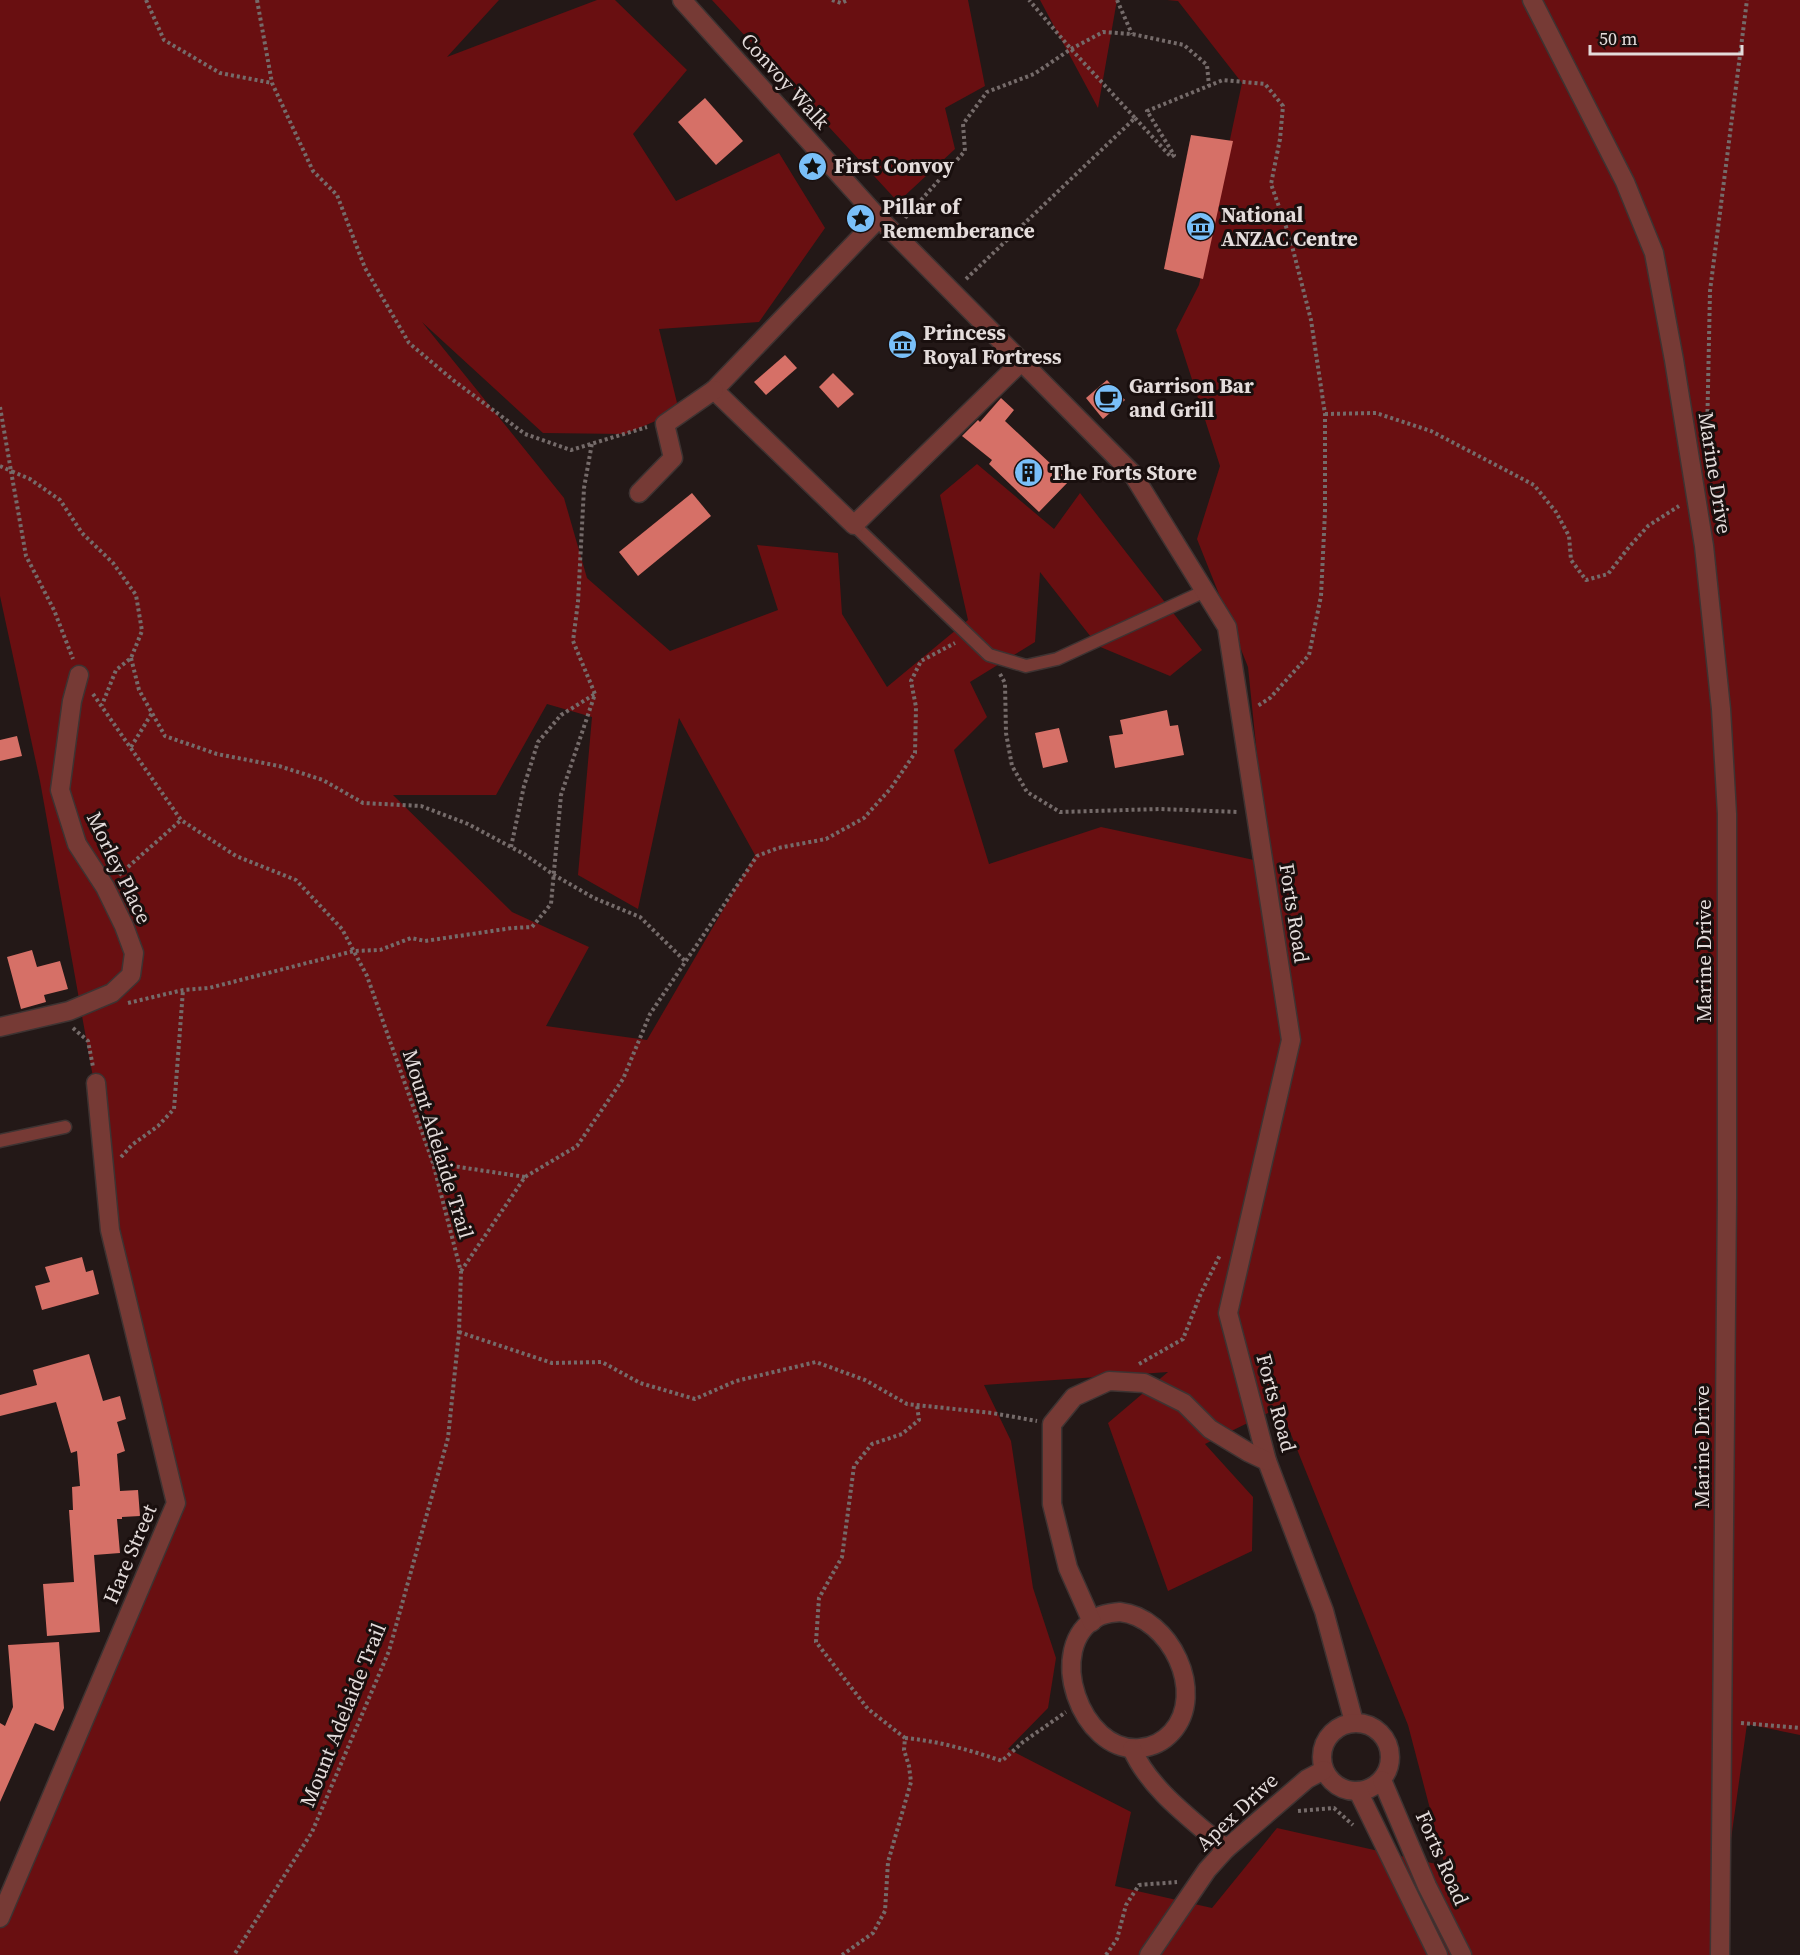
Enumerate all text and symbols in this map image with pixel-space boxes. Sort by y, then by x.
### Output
scale bar [1590,18,1742,56]
street label: Convoy Walk [734,26,837,136]
text: 50 m [1599,26,1637,51]
place icon: First Convoy [797,150,829,182]
place label: First Convoy [834,151,955,180]
place label: Pillar of Rememberance [882,192,1035,245]
place label: National ANZAC Centre [1221,200,1358,253]
place icon: Pillar of Rememberance [845,203,877,235]
museum icon: National ANZAC Centre [1184,211,1216,243]
place label: Princess Royal Fortress [923,318,1062,371]
museum icon: Princess Royal Fortress [886,329,918,361]
place label: Garrison Bar and Grill [1129,371,1254,424]
cafe icon: Garrison Bar and Grill [1092,382,1124,414]
street label: Marine Drive [1692,410,1739,536]
building icon: The Forts Store [1013,457,1045,489]
place label: The Forts Store [1050,458,1197,487]
street label: Morley Place [80,807,159,929]
street label: Forts Road [1272,861,1317,965]
street label: Marine Drive [1689,899,1718,1023]
street label: Mount Adelaide Trail [396,1046,481,1242]
street label: Forts Road [1249,1351,1304,1455]
street label: Marine Drive [1687,1385,1716,1509]
street label: Hare Street [96,1500,164,1608]
street label: Mount Adelaide Trail [292,1618,393,1811]
street label: Apex Drive [1189,1766,1284,1857]
street label: Forts Road [1409,1806,1476,1910]

